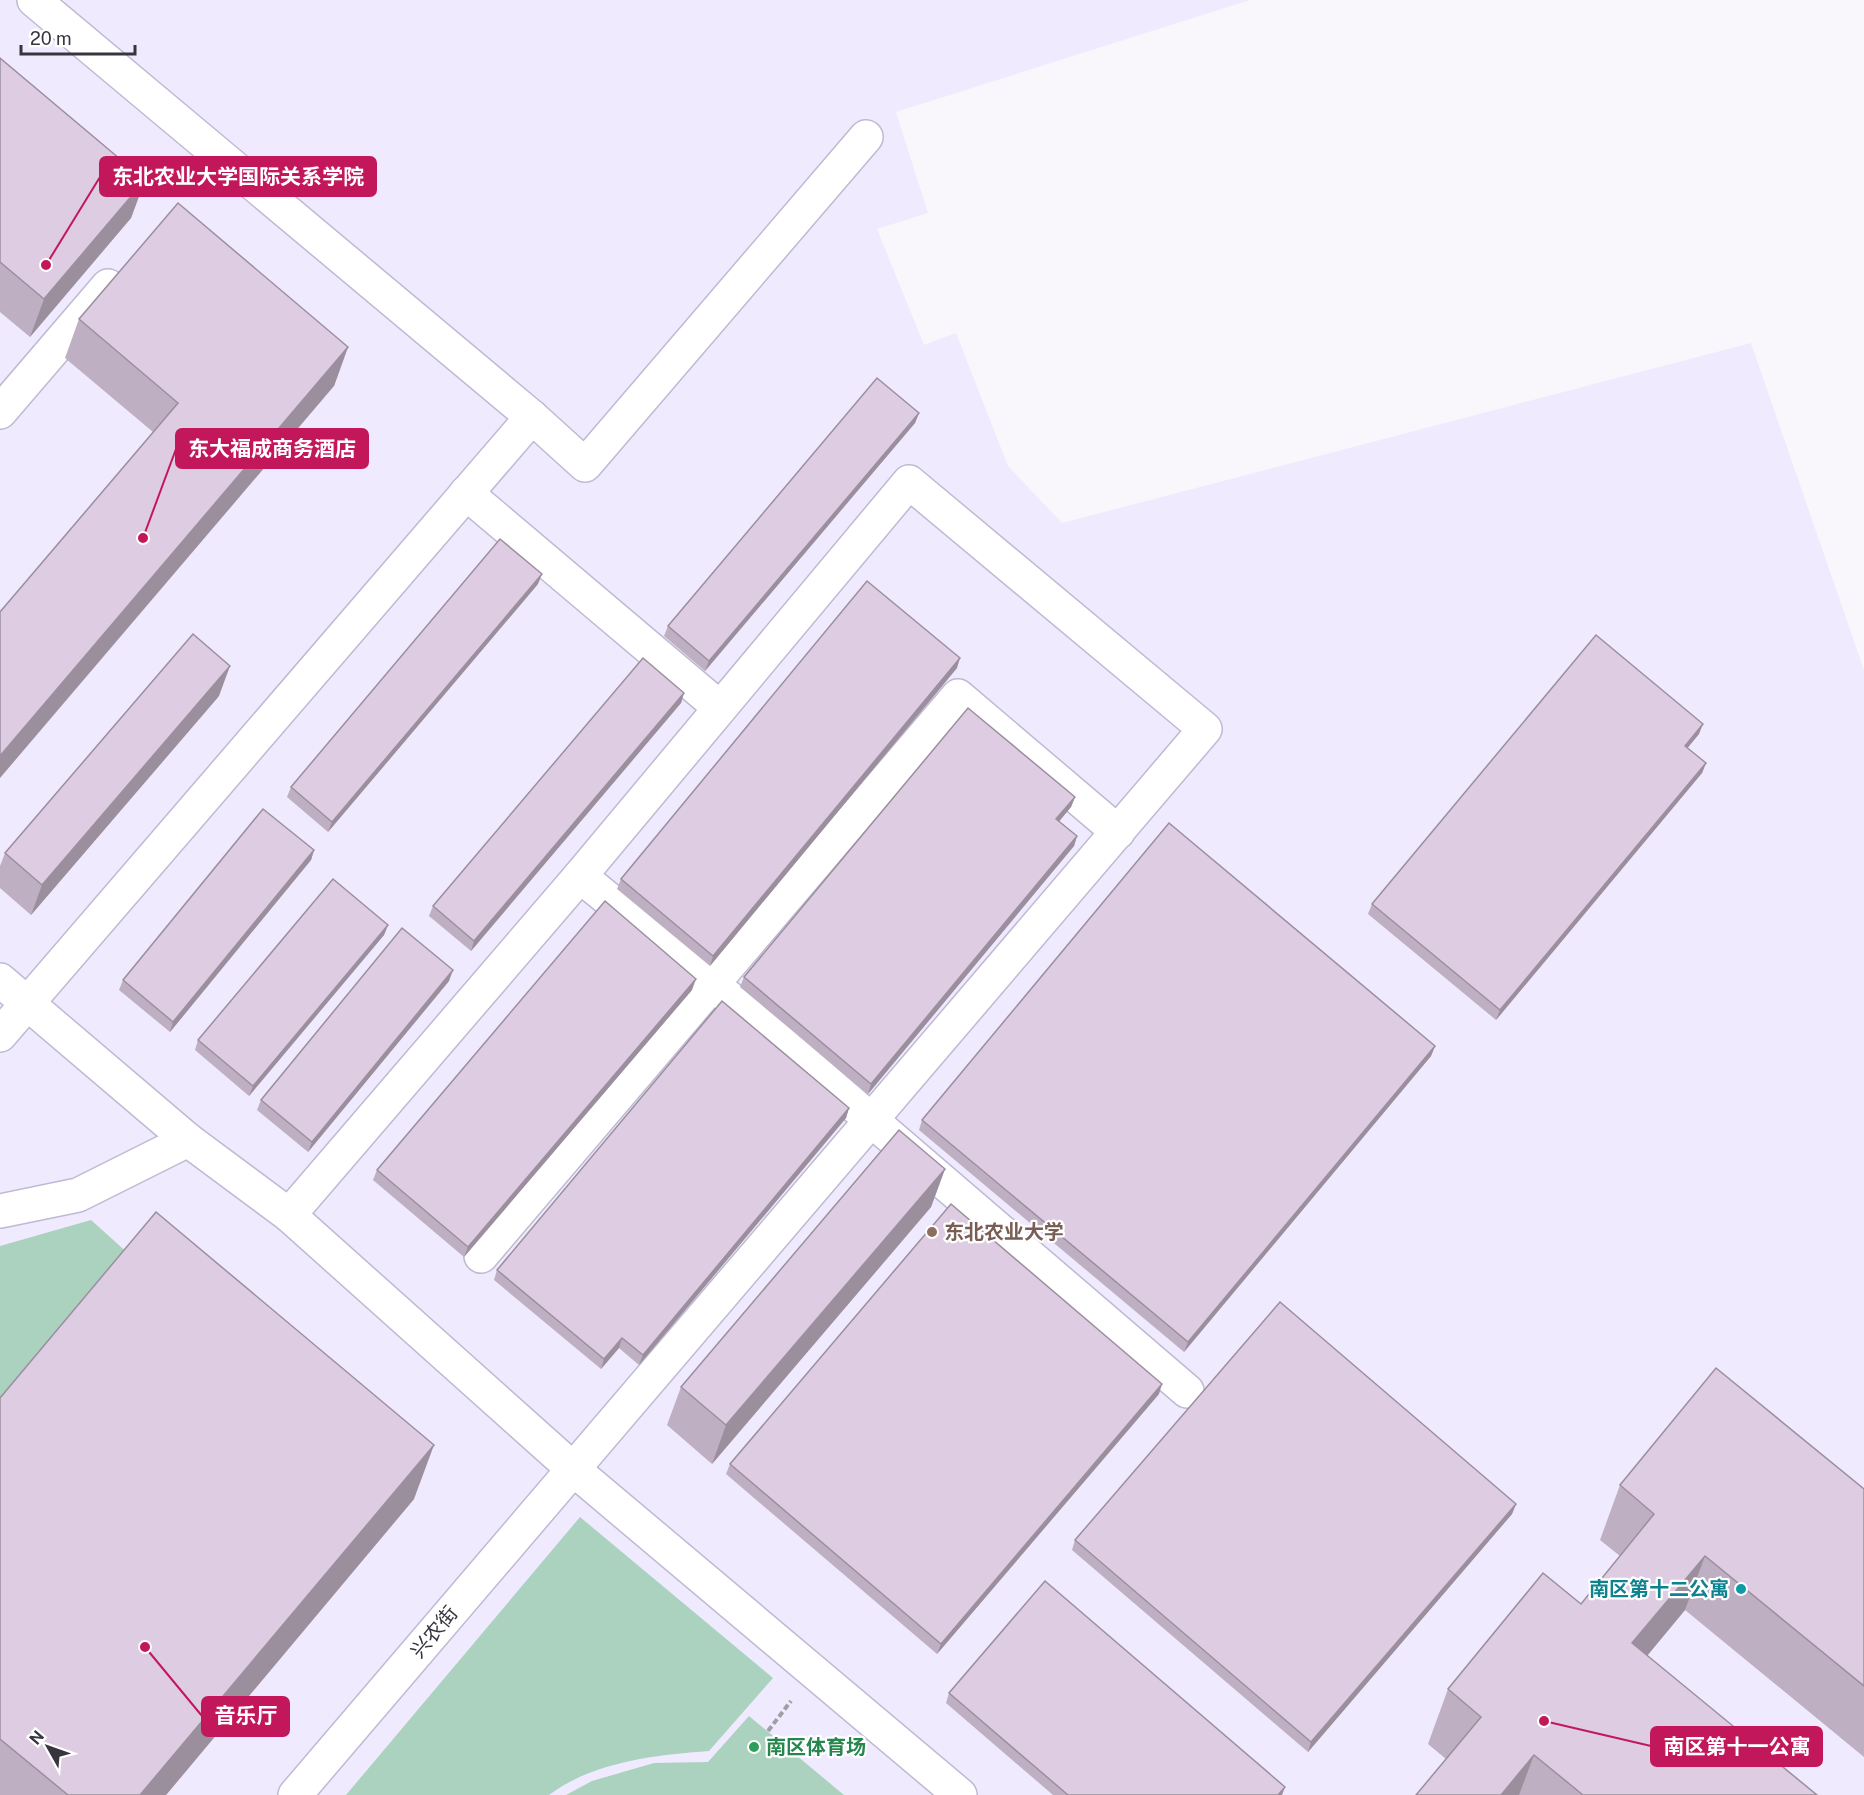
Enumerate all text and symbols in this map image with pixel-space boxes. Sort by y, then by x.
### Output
scale bar [21,18,135,56]
text: 20 m [30,28,72,49]
callout: 东北农业大学国际关系学院 [100,157,376,196]
text: 东北农业大学国际关系学院 [112,164,364,189]
callout: 东大福成商务酒店 [176,429,368,468]
text: 东大福成商务酒店 [188,436,356,461]
place label: 东北农业大学 [944,1220,1064,1244]
marker: 东北农业大学 [925,1225,939,1239]
place label: 南区第十二公寓 [1589,1577,1729,1601]
marker: 南区第十二公寓 [1734,1582,1748,1596]
street label: 兴农街 [406,1601,462,1663]
callout: 音乐厅 [202,1697,289,1736]
text: 音乐厅 [215,1703,278,1728]
north arrow [18,1717,78,1777]
text: N [26,1727,48,1749]
callout: 南区第十一公寓 [1651,1727,1822,1766]
text: 南区第十一公寓 [1664,1734,1811,1759]
place label: 南区体育场 [766,1735,866,1759]
marker: 南区体育场 [747,1740,761,1754]

